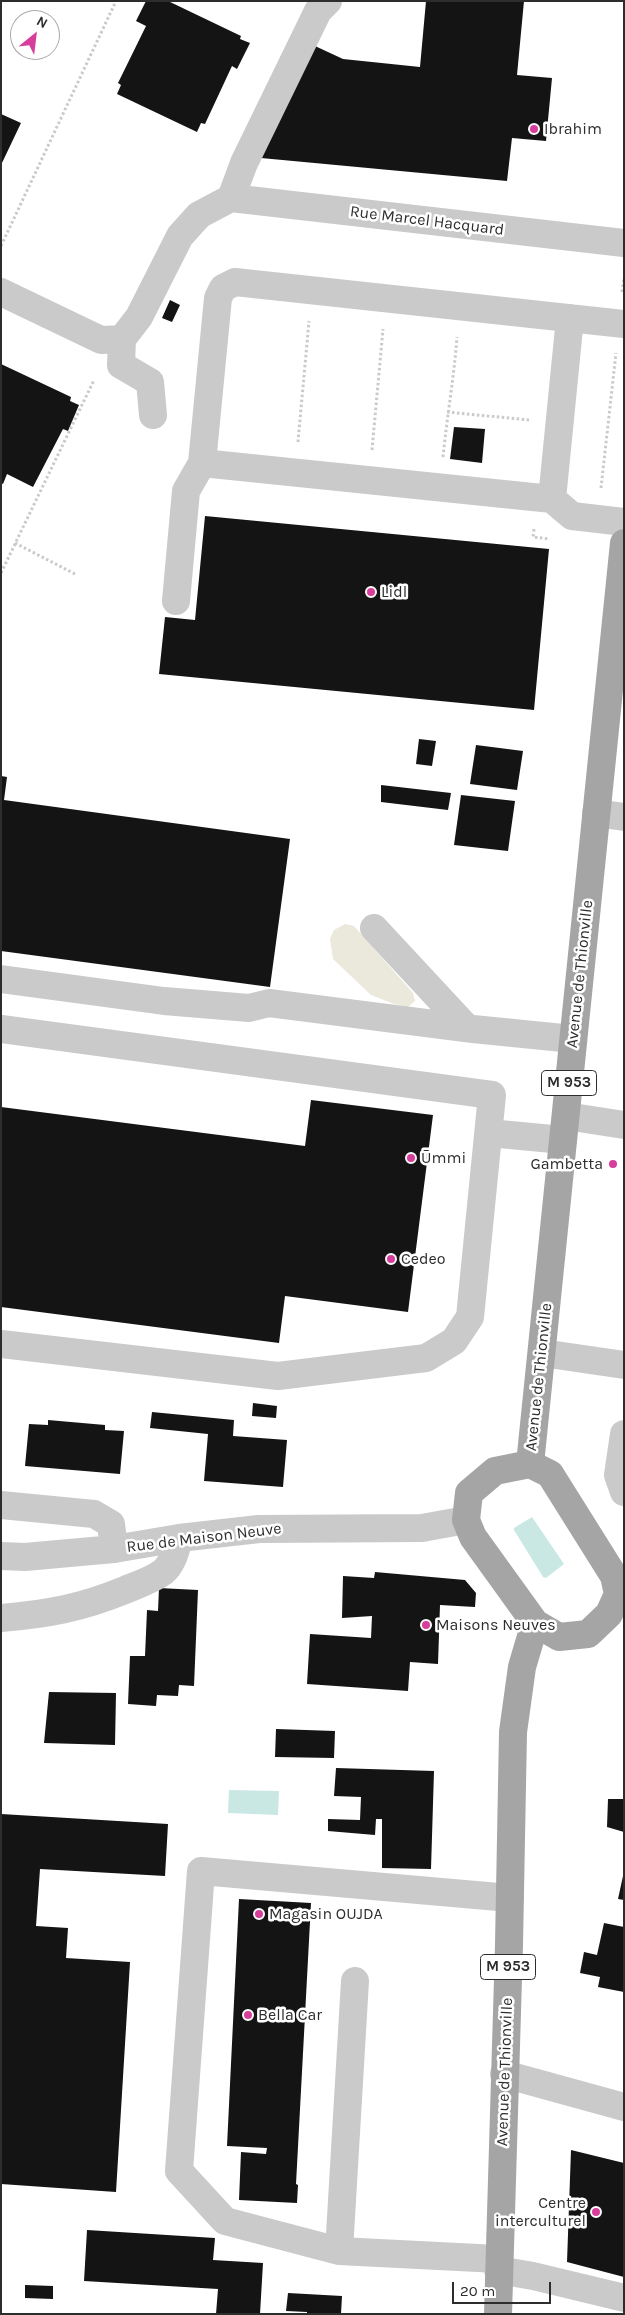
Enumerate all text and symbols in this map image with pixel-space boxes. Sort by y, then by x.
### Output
north arrow [10,10,60,60]
text: N [34,12,51,32]
place label: Ibrahim [544,119,602,139]
marker: Ibrahim [528,123,540,135]
street label: Rue Marcel Hacquard [349,202,505,240]
place label: Lidl [381,582,407,602]
marker: Lidl [365,586,377,598]
street label: Avenue de Thionville [563,899,597,1049]
road number: M 953 [542,1070,596,1096]
place label: Ūmmi [421,1148,466,1168]
marker: Ūmmi [405,1152,417,1164]
place label: Gambetta [530,1154,603,1174]
marker: Gambetta [607,1158,619,1170]
place label: Cedeo [401,1249,445,1269]
marker: Cedeo [385,1253,397,1265]
street label: Avenue de Thionville [522,1302,556,1452]
street label: Rue de Maison Neuve [125,1519,283,1557]
place label: Maisons Neuves [436,1615,556,1635]
marker: Maisons Neuves [420,1619,432,1631]
place label: Magasin OUJDA [269,1904,383,1924]
marker: Magasin OUJDA [253,1908,265,1920]
road number: M 953 [480,1954,536,1980]
street label: Avenue de Thionville [493,1997,517,2147]
place label: Bella Car [258,2005,322,2025]
marker: Bella Car [242,2009,254,2021]
place label: Centre interculturel [495,2193,586,2231]
marker: Centre interculturel [590,2206,602,2218]
scale bar [455,2272,554,2304]
text: 20 m [460,2282,495,2300]

